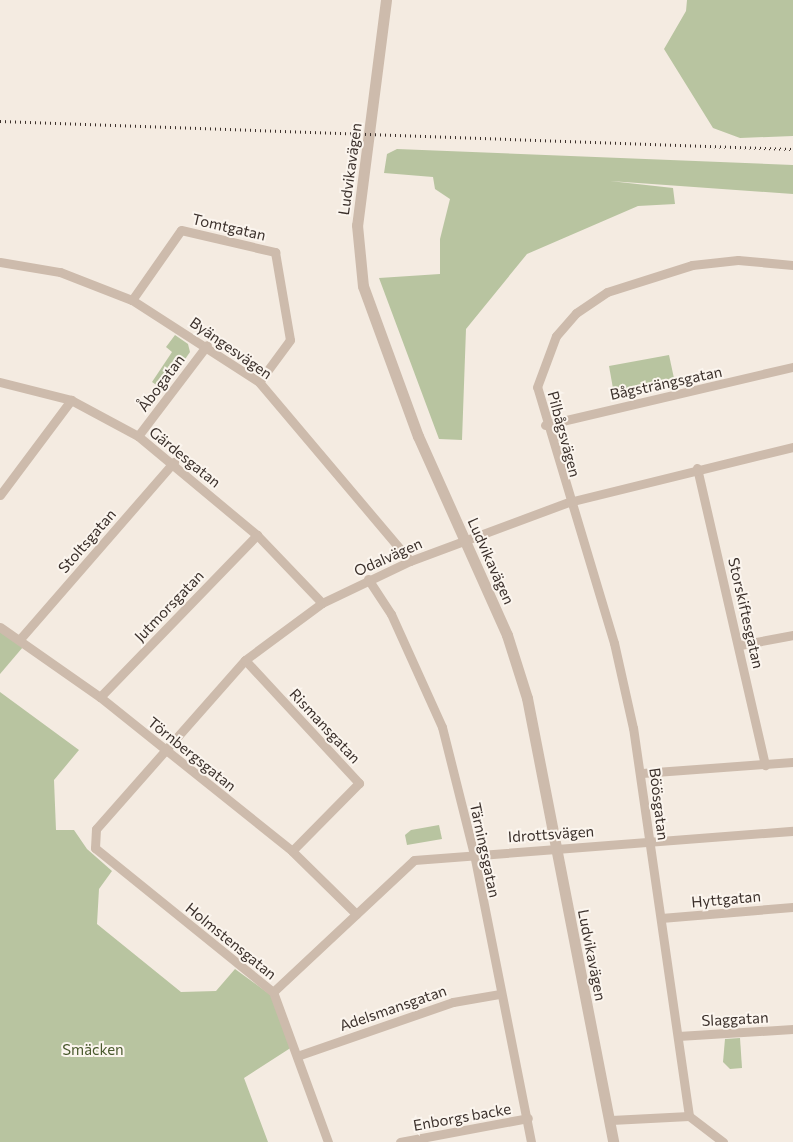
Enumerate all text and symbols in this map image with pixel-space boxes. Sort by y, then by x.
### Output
street label: Ludvikavägen [335,122,365,216]
street label: Tomtgatan [190,210,268,244]
street label: Byängesvägen [187,313,275,383]
street label: Åbogatan [134,351,188,415]
street label: Bågsträngsgatan [608,362,724,404]
street label: Pilbågsvägen [544,389,584,479]
street label: Gärdesgatan [146,423,224,491]
street label: Stoltsgatan [54,505,120,577]
street label: Ludvikavägen [464,515,518,607]
street label: Odalvägen [351,534,425,580]
street label: Storskiftesgatan [724,556,768,670]
street label: Jutmorsgatan [131,567,207,645]
street label: Rismansgatan [286,685,364,767]
street label: Törnbergsgatan [144,713,240,795]
street label: Böösgatan [646,767,672,841]
street label: Tärningsgatan [466,801,504,899]
street label: Idrottsvägen [507,822,595,846]
street label: Hyttgatan [690,887,762,911]
street label: Holmstensgatan [182,899,280,983]
street label: Ludvikavägen [574,908,610,1002]
street label: Adelsmansgatan [337,981,449,1035]
street label: Slaggatan [701,1008,769,1030]
park label: Smäcken [62,1041,124,1059]
street label: Enborgs backe [412,1100,512,1134]

